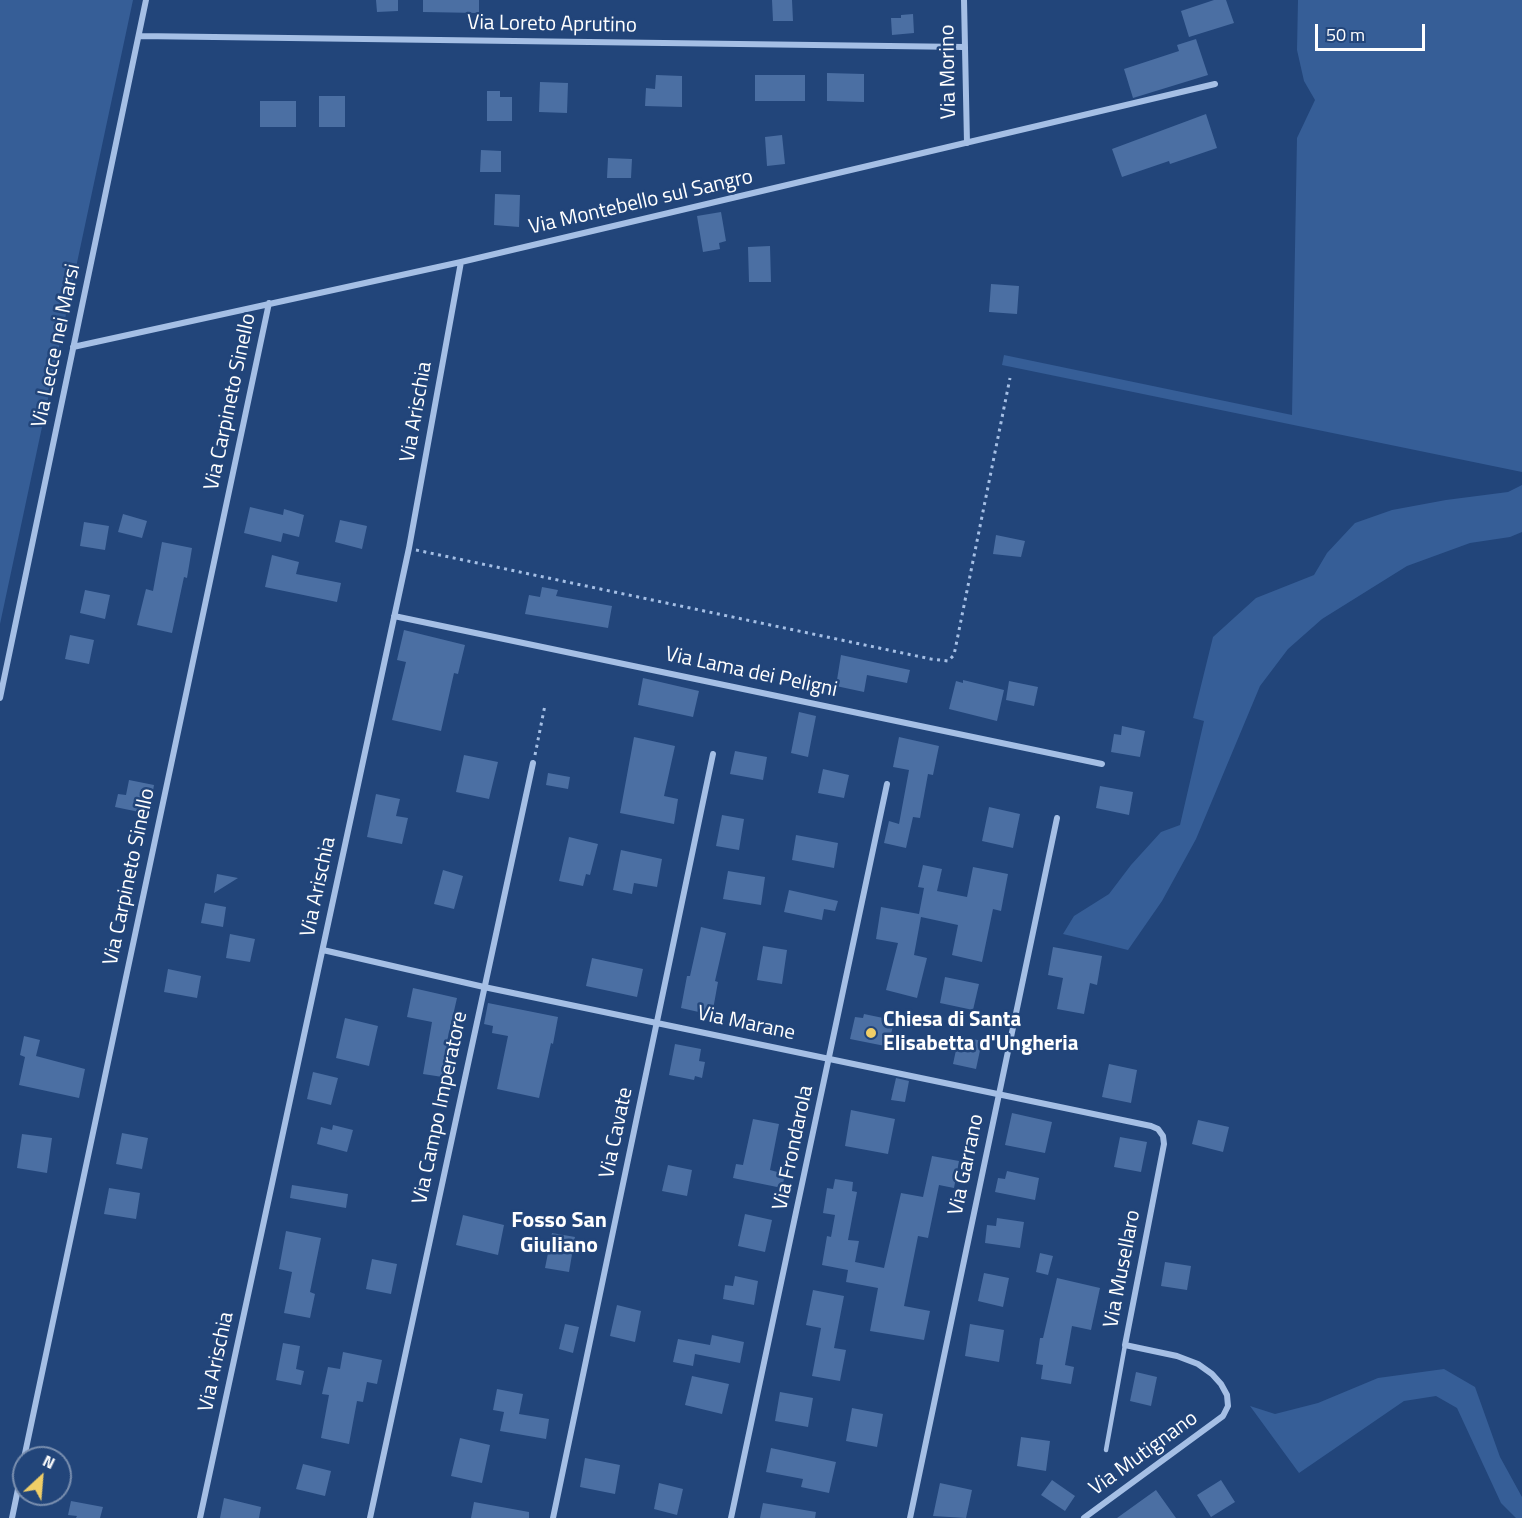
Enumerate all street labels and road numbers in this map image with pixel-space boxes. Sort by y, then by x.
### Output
street label: Via Loreto Aprutino [467,11,637,39]
street label: Via Morino [936,24,962,120]
street label: Via Montebello sul Sangro [526,165,756,241]
street label: Via Lecce nei Marsi [27,262,87,430]
street label: Via Carpineto Sinello [200,311,262,493]
street label: Via Arischia [396,360,438,464]
street label: Via Lama dei Peligni [663,642,839,704]
street label: Via Carpineto Sinello [99,786,161,968]
street label: Via Arischia [296,835,342,939]
street label: Via Marane [695,1001,797,1047]
street label: Via Campo Imperatore [408,1009,474,1207]
street label: Via Frondarola [768,1083,820,1213]
street label: Via Cavate [595,1085,639,1181]
street label: Via Garrano [944,1112,990,1218]
street label: Via Musellaro [1099,1208,1147,1330]
street label: Via Arischia [194,1310,240,1414]
street label: Via Mutignano [1085,1406,1203,1502]

